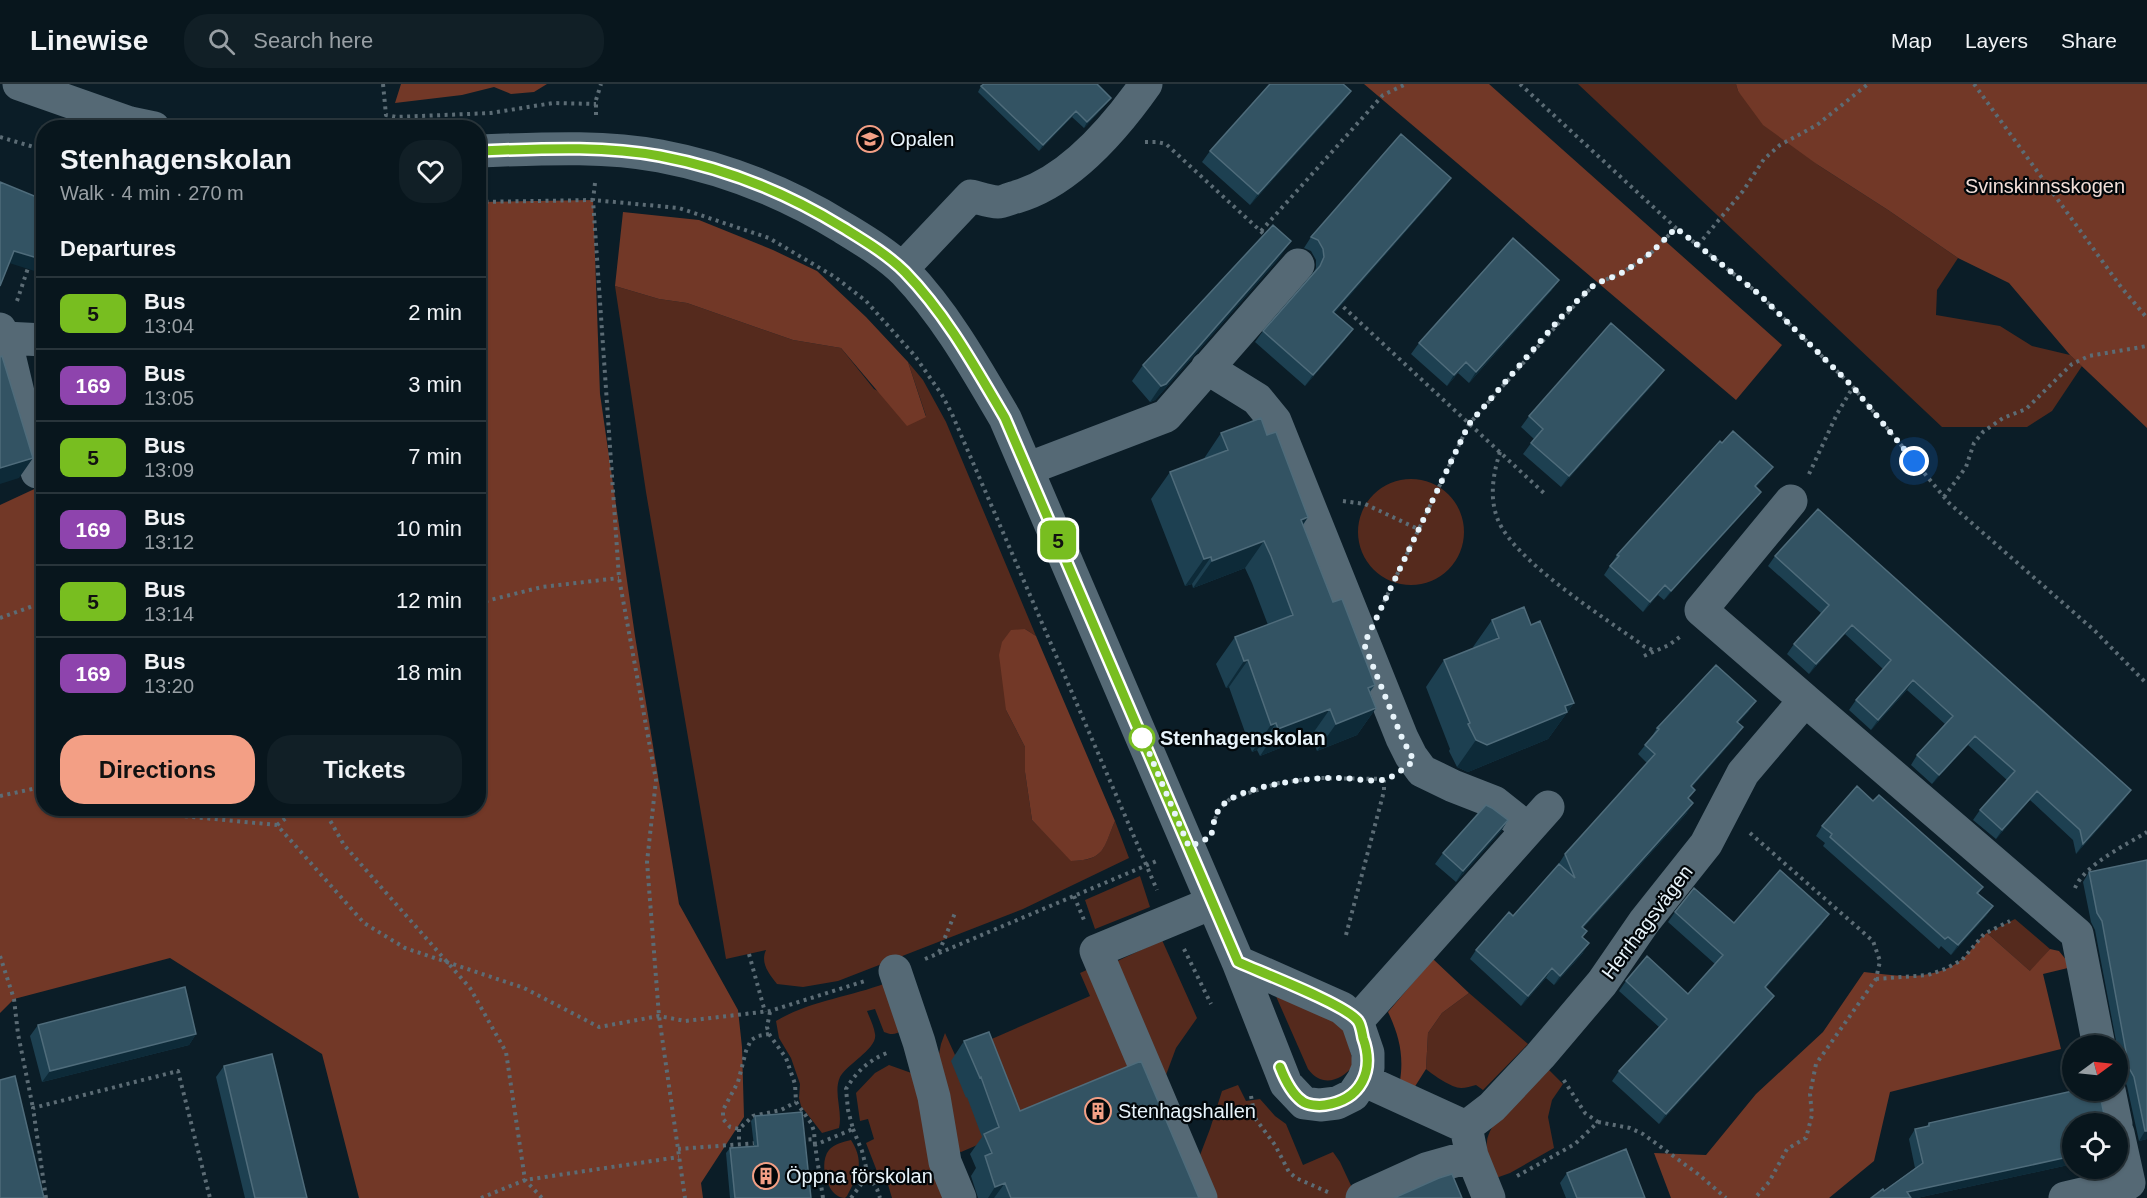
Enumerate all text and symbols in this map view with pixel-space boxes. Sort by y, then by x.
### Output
search box [184,14,604,68]
text: Linewise [30,25,148,56]
icon: search [205,25,238,58]
text: Search here [253,28,373,53]
text: Map [1891,29,1932,52]
text: Layers [1965,29,2028,52]
text: Share [2061,29,2117,52]
school or university icon: Opalen [855,124,885,154]
place label: Opalen [890,128,955,150]
button: heart [399,140,462,203]
text: Stenhagenskolan [60,144,292,175]
park label: Svinskinnsskogen [1965,175,2125,197]
text: Walk · 4 min · 270 m [60,182,244,204]
text: Departures [60,236,176,261]
text: Bus [144,289,186,314]
text: 2 min [408,300,462,325]
text: 5 [87,302,99,325]
text: 13:04 [144,315,194,337]
text: Bus [144,361,186,386]
text: 3 min [408,372,462,397]
text: 169 [75,374,111,397]
text: 13:05 [144,387,194,409]
text: Bus [144,433,186,458]
text: 7 min [408,444,462,469]
text: 5 [87,446,99,469]
your location [1899,446,1929,476]
text: 13:09 [144,459,194,481]
text: Bus [144,505,186,530]
text: 10 min [396,516,462,541]
text: 169 [75,518,111,541]
line badge: 5 [1038,520,1078,560]
text: 5 [1052,529,1064,552]
text: 13:12 [144,531,194,553]
text: Bus [144,577,186,602]
text: 12 min [396,588,462,613]
text: 5 [87,590,99,613]
text: 13:14 [144,603,194,625]
text: Bus [144,649,186,674]
text: 18 min [396,660,462,685]
text: 169 [75,662,111,685]
text: 13:20 [144,675,194,697]
marker: Stenhagenskolan [1129,725,1155,751]
place label: Stenhagenskolan [1160,727,1326,749]
button: Directions [60,735,255,804]
button: Tickets [267,735,462,804]
street label: Herrhagsvägen [1597,861,1697,983]
north arrow [2062,1035,2128,1101]
map controls [2062,1035,2128,1179]
building icon: Stenhagshallen [1083,1096,1113,1126]
place label: Stenhagshallen [1118,1100,1256,1122]
button: locate [2062,1113,2128,1179]
building icon: Öppna förskolan [751,1161,781,1191]
place label: Öppna förskolan [786,1165,933,1187]

